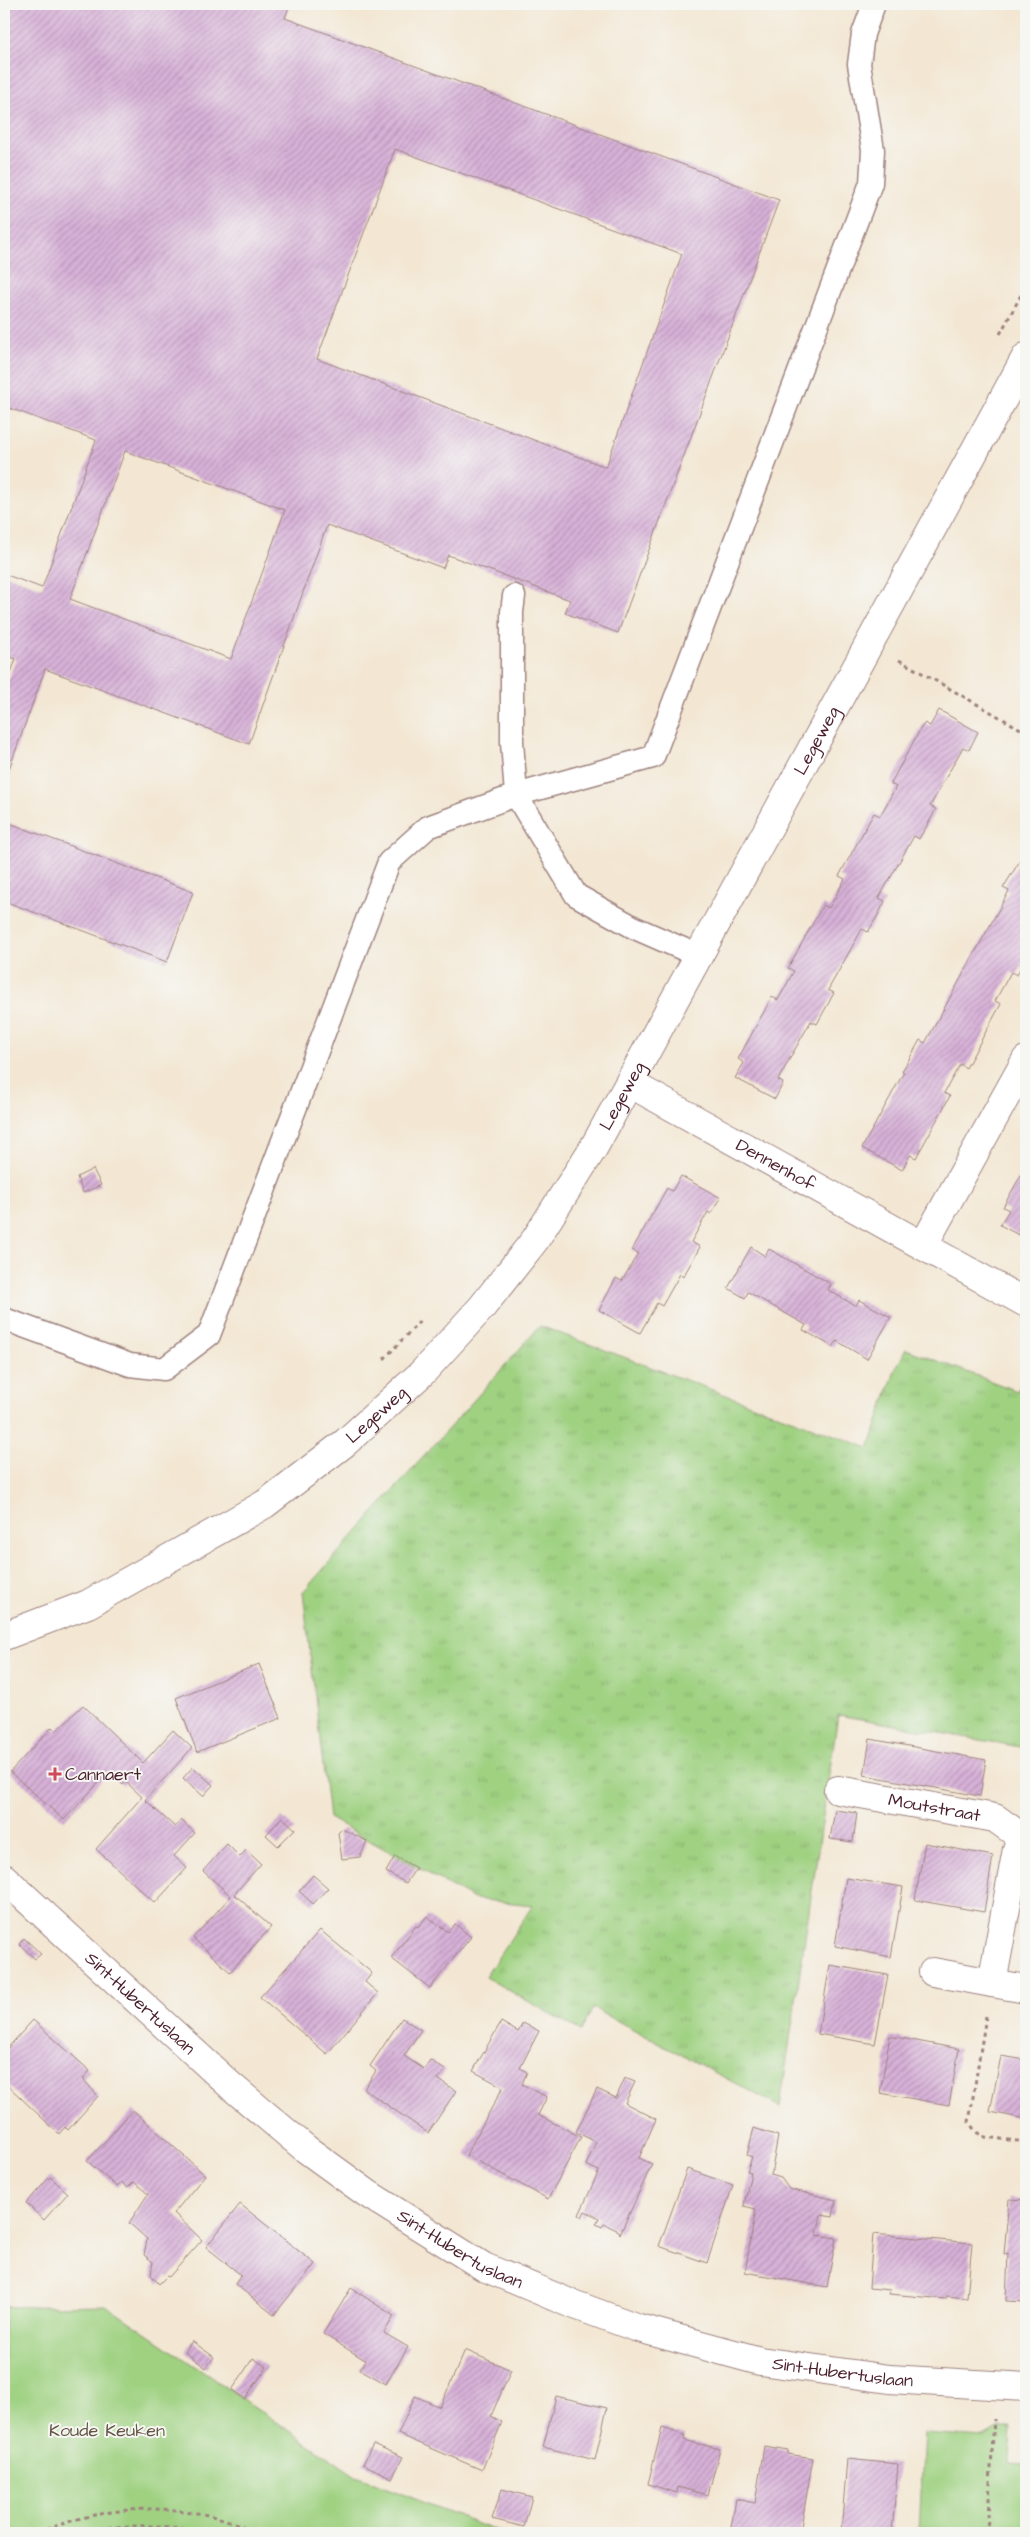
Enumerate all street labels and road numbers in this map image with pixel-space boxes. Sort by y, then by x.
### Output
street label: Legeweg [788,702,847,779]
street label: Legeweg [594,1057,652,1135]
street label: Dennenhof [731,1133,821,1197]
street label: Legeweg [340,1381,413,1449]
street label: Moutstraat [886,1787,983,1828]
street label: Sint-Hubertuslaan [79,1946,201,2060]
street label: Sint-Hubertuslaan [392,2203,527,2295]
street label: Sint-Hubertuslaan [771,2351,914,2393]

